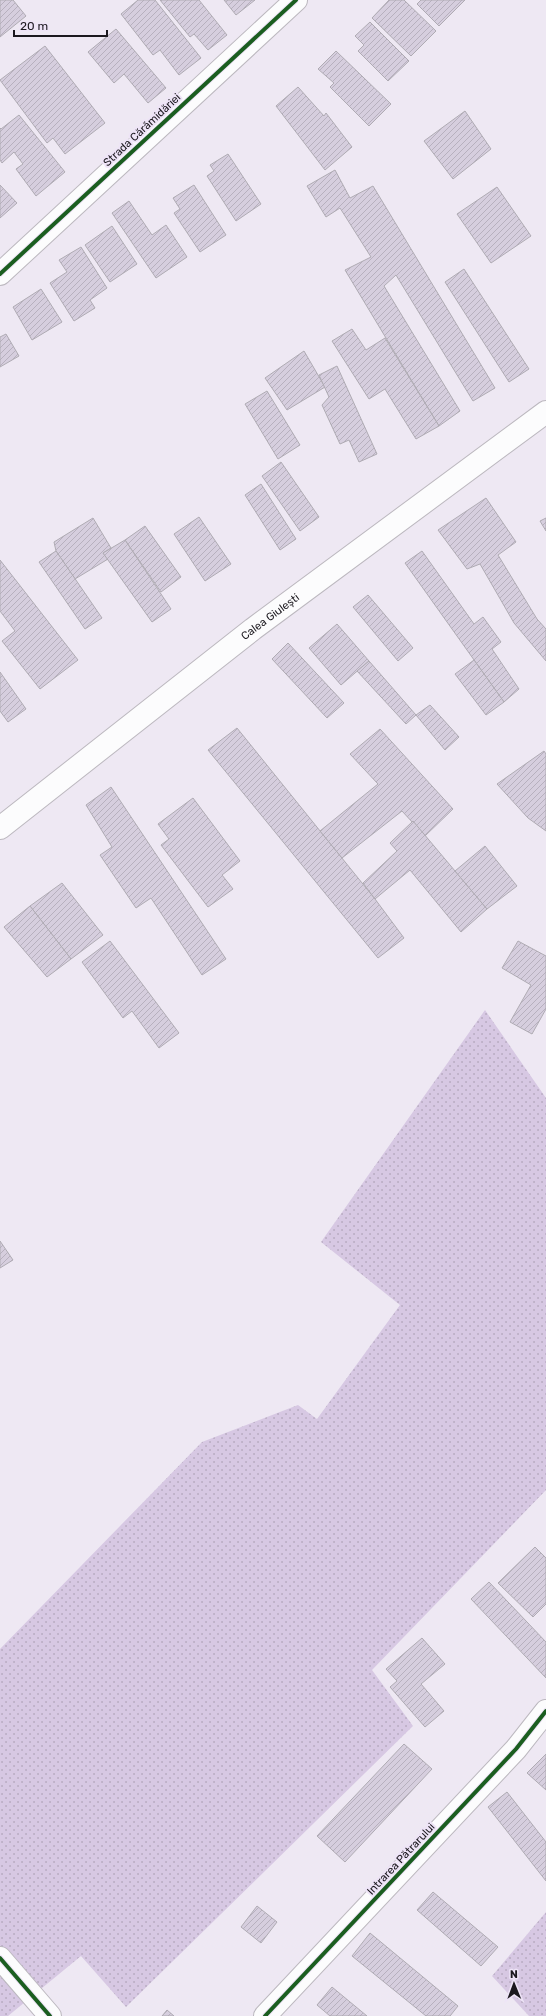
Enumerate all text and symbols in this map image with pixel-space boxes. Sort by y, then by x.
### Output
scale bar [14,12,107,38]
text: 20 m [20,19,48,33]
street label: Strada Cărămidăriei [101,91,183,169]
street label: Calea Giulești [238,591,302,642]
street label: Intrarea Pătrarului [364,1820,438,1898]
north arrow [494,1964,534,2004]
text: N [510,1968,518,1981]

